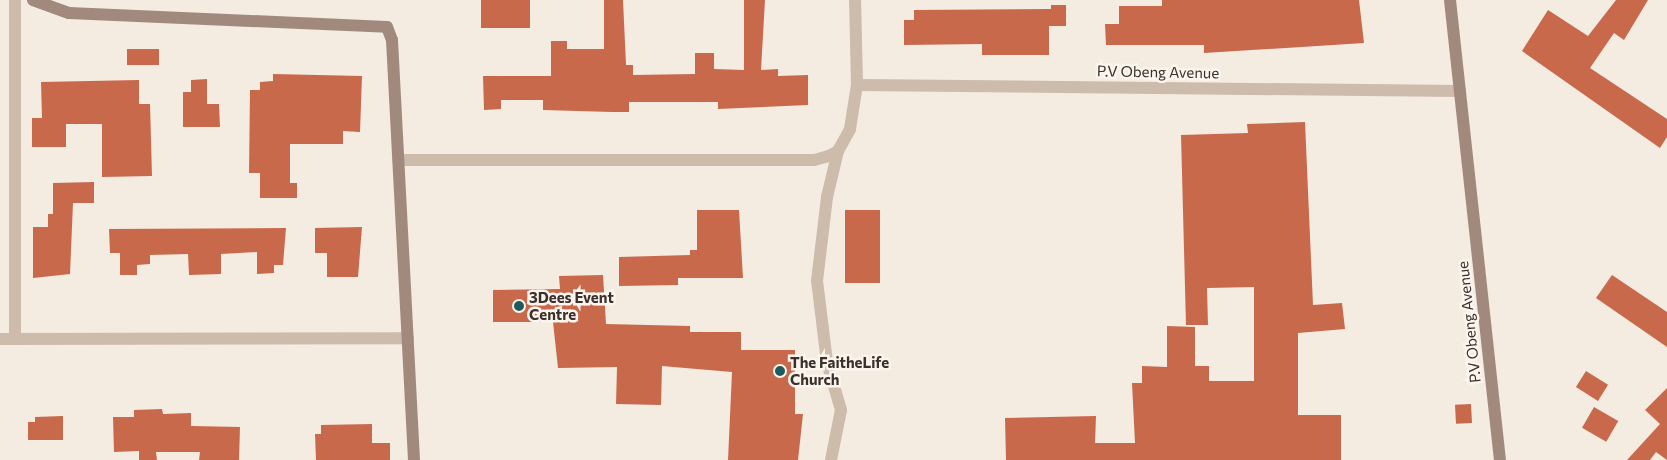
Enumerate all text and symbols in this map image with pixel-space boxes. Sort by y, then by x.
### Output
street label: P.V Obeng Avenue [1097,62,1219,82]
street label: P.V Obeng Avenue [1454,260,1484,384]
place label: 3Dees Event Centre [529,288,614,323]
marker: 3Dees Event Centre [513,300,525,312]
place label: The FaitheLife Church [790,353,889,388]
marker: The FaitheLife Church [774,365,786,377]

